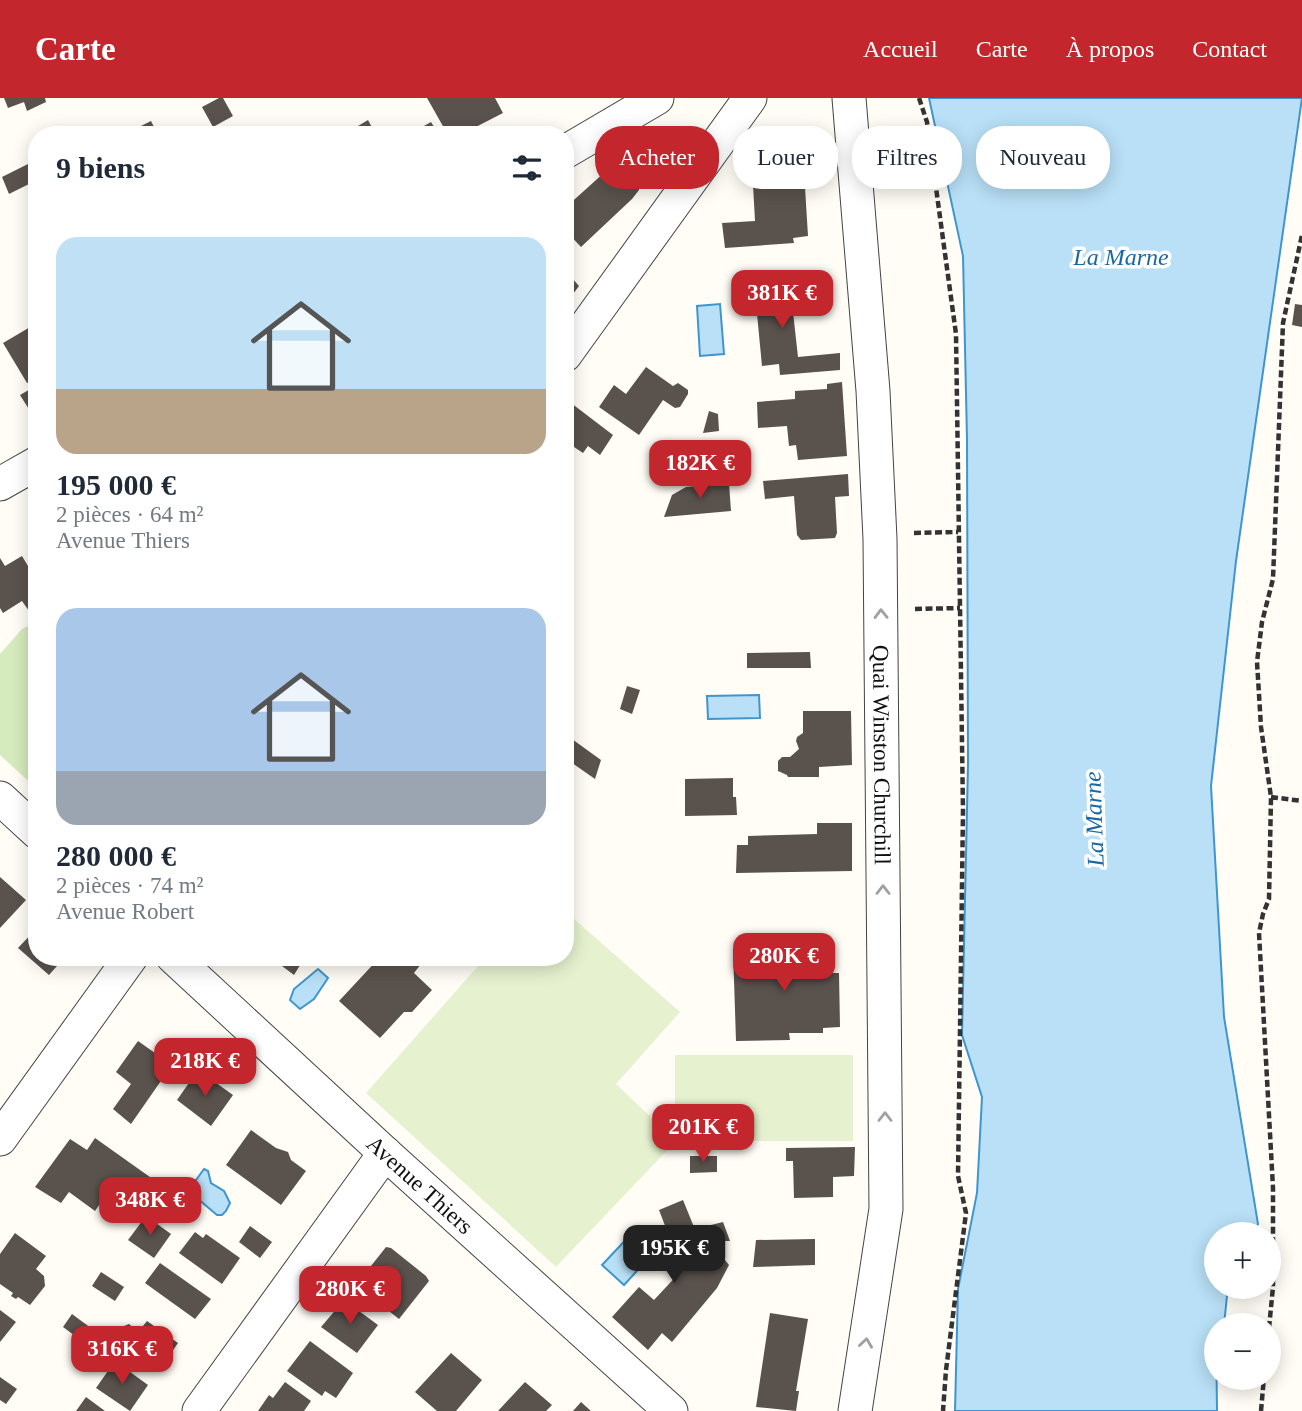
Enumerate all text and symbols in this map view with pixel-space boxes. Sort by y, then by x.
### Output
text: Carte [35,31,116,67]
text: Accueil [863,36,938,62]
text: Carte [976,36,1028,62]
text: À propos [1066,36,1154,62]
text: Contact [1192,36,1267,62]
chip: Acheter [595,126,719,189]
chip: Louer [733,126,838,189]
chip: Filtres [852,126,962,189]
chip: Nouveau [976,126,1110,189]
icon: filters [508,149,546,187]
text: 9 biens [56,151,145,184]
water label: La Marne [1072,244,1169,270]
pin: 381K € [725,271,839,330]
text: 381K € [747,280,817,305]
icon: home [238,283,364,409]
pin: 182K € [643,440,757,500]
text: 182K € [665,450,735,475]
text: 195 000 € [56,468,176,501]
text: 2 pièces · 64 m² [56,502,203,527]
text: Avenue Thiers [56,528,190,553]
one-way arrow [873,608,889,618]
street label: Quai Winston Churchill [868,645,895,865]
icon: home [238,654,364,780]
water label: La Marne [1079,771,1109,868]
text: 280 000 € [56,839,176,872]
text: 2 pièces · 74 m² [56,873,203,898]
one-way arrow [875,884,891,895]
text: Avenue Robert [56,899,194,924]
pin: 280K € [727,934,841,993]
text: 280K € [749,943,819,968]
pin: 218K € [148,1038,262,1098]
text: 218K € [170,1048,240,1073]
pin: 201K € [646,1104,760,1164]
one-way arrow [877,1112,893,1122]
text: 201K € [668,1114,738,1139]
street label: Avenue Thiers [362,1131,478,1239]
pin: 348K € [93,1178,207,1237]
text: 348K € [115,1187,185,1212]
map controls [1204,1222,1281,1390]
button: + [1204,1222,1281,1299]
pin: 195K € [617,1226,731,1285]
text: 195K € [639,1235,709,1260]
pin: 280K € [293,1266,407,1326]
text: 280K € [315,1276,385,1301]
button: − [1204,1313,1281,1390]
pin: 316K € [65,1326,179,1386]
text: 316K € [87,1336,157,1361]
one-way arrow [858,1338,873,1349]

